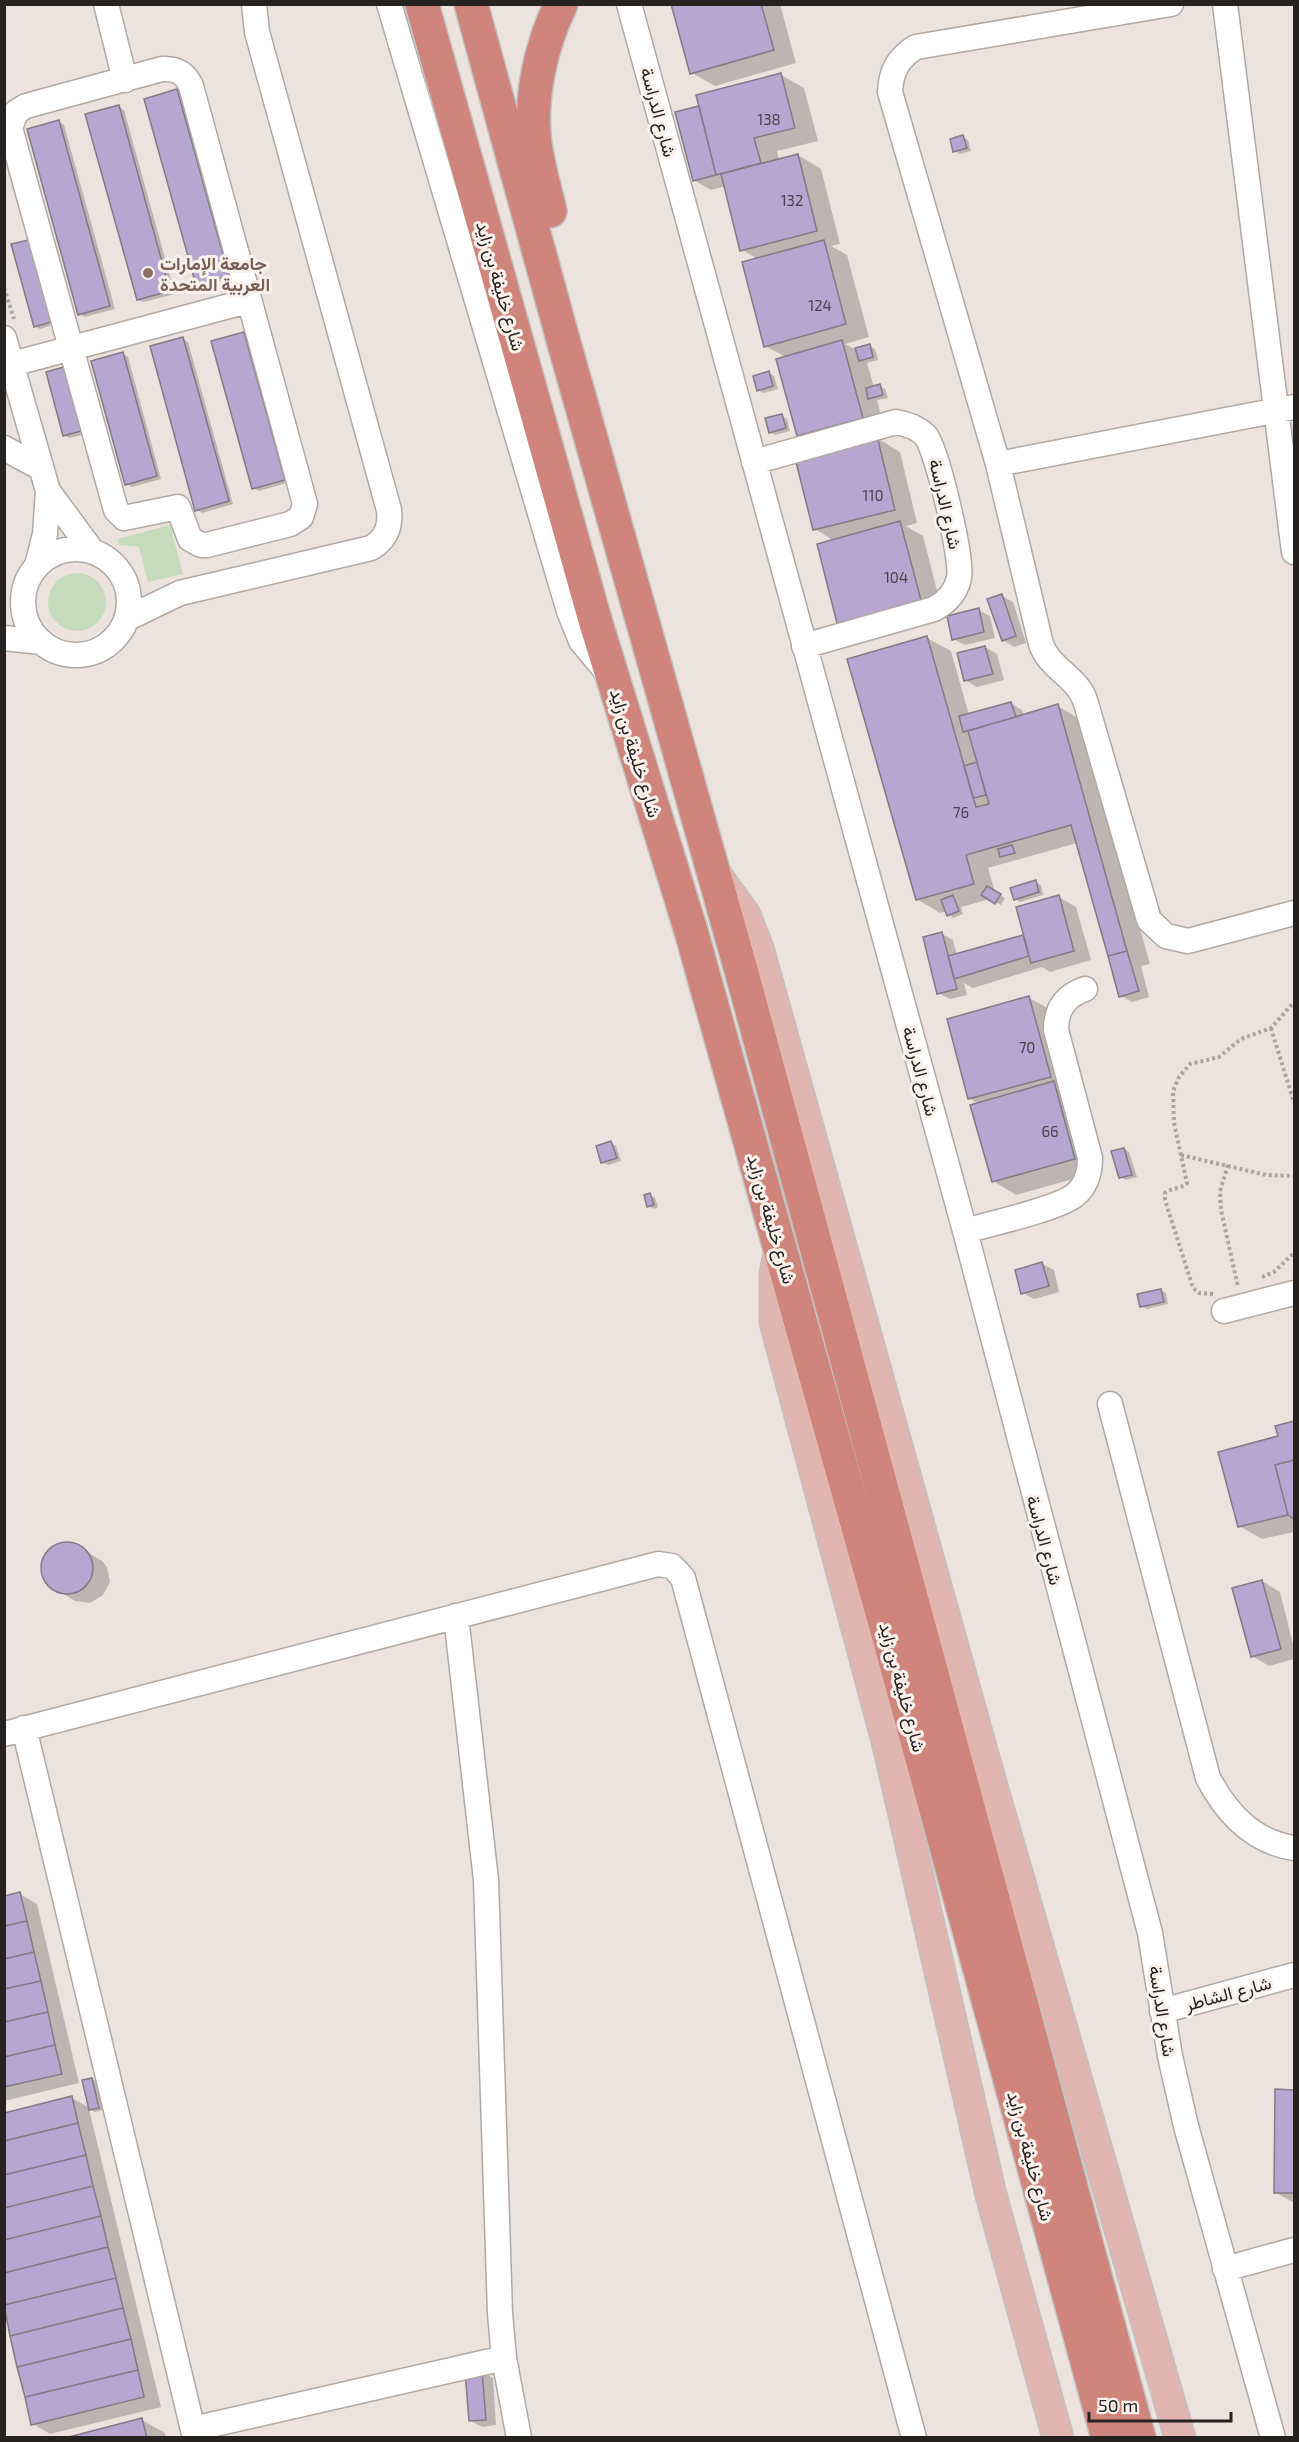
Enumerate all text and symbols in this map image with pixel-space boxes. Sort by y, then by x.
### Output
street label: شارع الدراسة [635,65,682,160]
house number: 138 [757,110,781,128]
house number: 132 [781,191,803,209]
street label: شارع خليفة بن زايد [470,219,530,354]
place label: جامعة الإمارات العربية المتحدة [160,252,270,296]
marker: جامعة الإمارات العربية المتحدة [141,266,155,280]
house number: 124 [808,296,832,314]
street label: شارع الدراسة [923,457,967,552]
house number: 110 [863,486,884,504]
house number: 104 [884,568,908,586]
street label: شارع خليفة بن زايد [604,686,666,821]
house number: 76 [953,803,969,821]
street label: شارع الدراسة [897,1024,944,1119]
house number: 70 [1019,1038,1035,1056]
house number: 66 [1041,1122,1059,1140]
street label: شارع خليفة بن زايد [741,1152,801,1287]
street label: شارع الدراسة [1021,1493,1068,1588]
street label: شارع خليفة بن زايد [873,1620,931,1755]
street label: شارع الدراسة [1143,1964,1181,2058]
street label: شارع الشاطر [1182,1971,1274,2017]
street label: شارع خليفة بن زايد [1001,2089,1059,2224]
scale bar [1089,2385,1232,2423]
text: 50 m [1098,2394,1138,2416]

